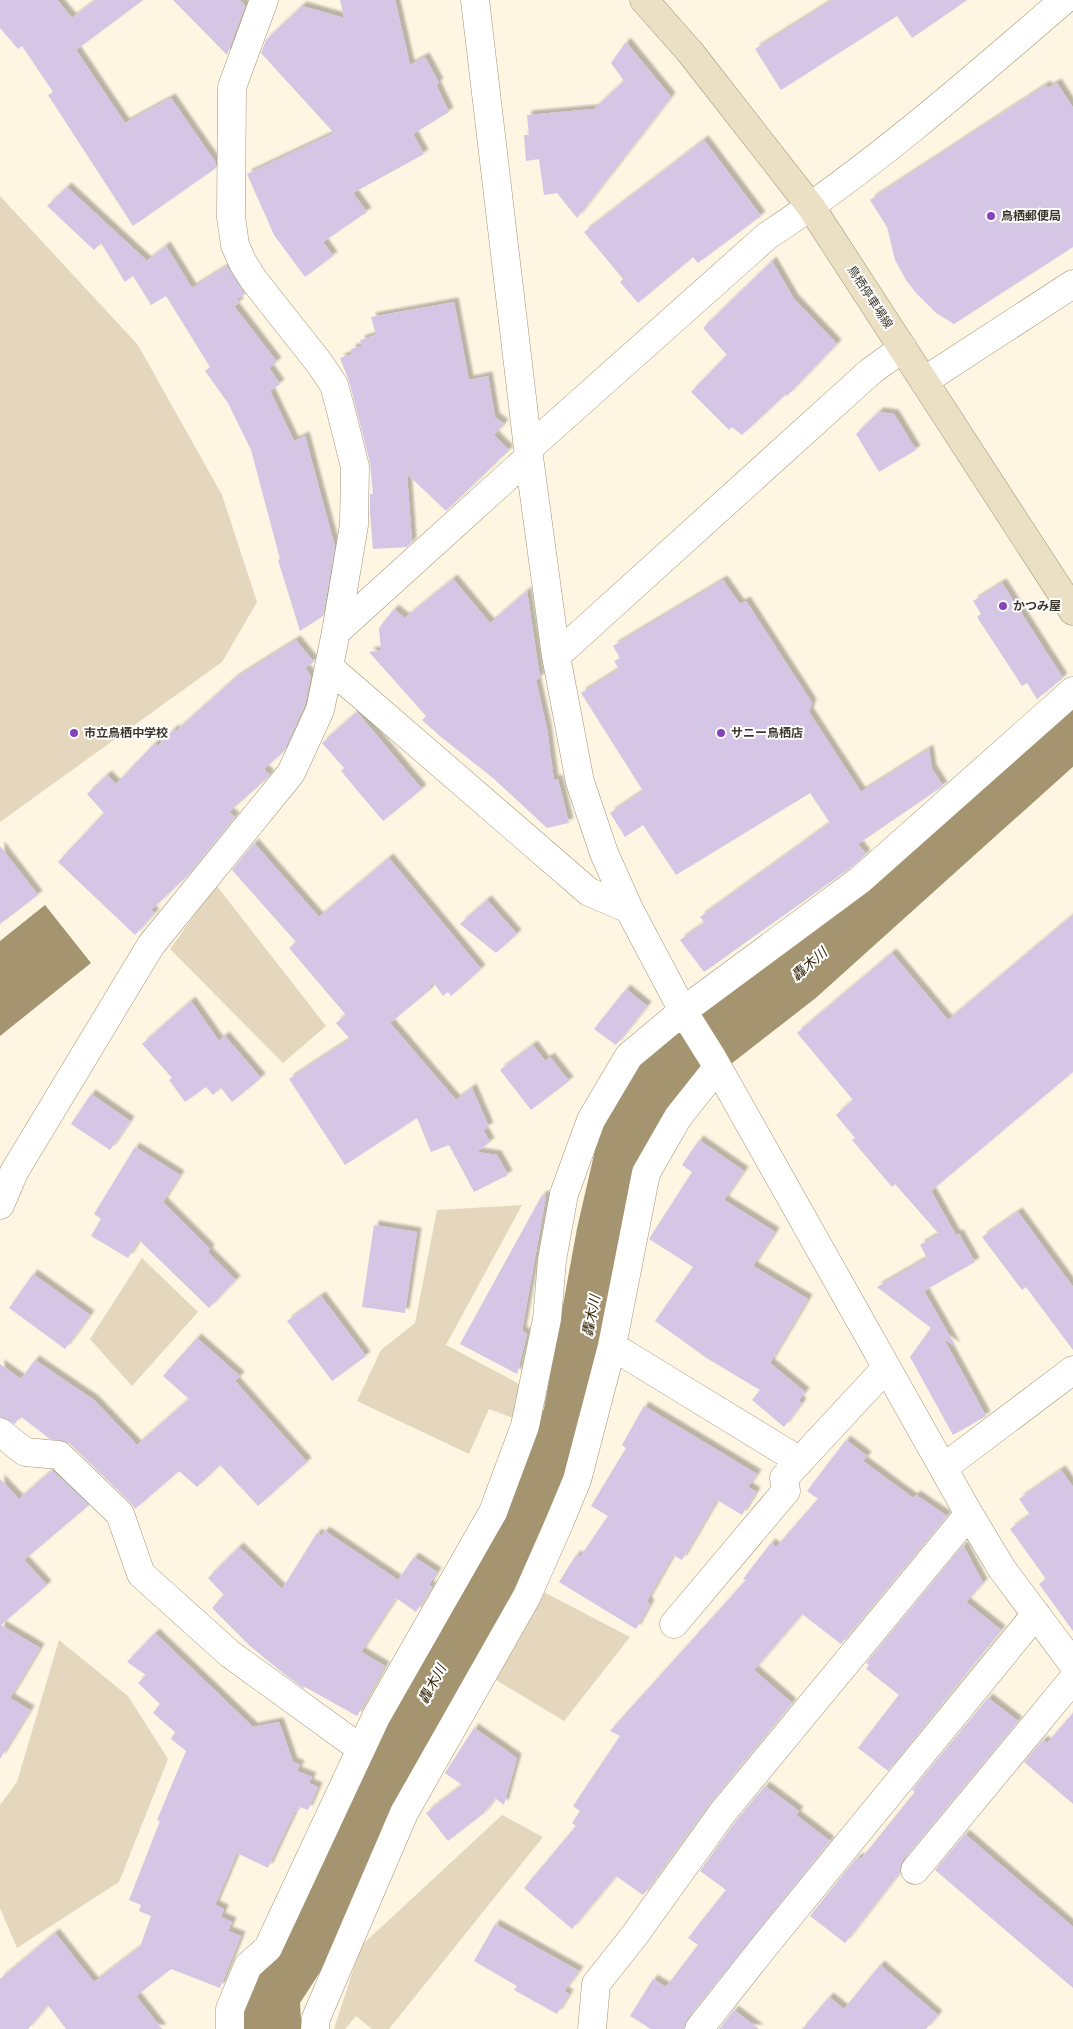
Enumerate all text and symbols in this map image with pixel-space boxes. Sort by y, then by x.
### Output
place label: 鳥栖郵便局 [1001,209,1061,223]
marker: 鳥栖郵便局 [985,210,997,222]
street label: 鳥栖停車場線 [845,263,895,331]
place label: かつみ屋 [1013,599,1061,613]
marker: かつみ屋 [997,600,1009,612]
place label: 市立鳥栖中学校 [84,726,168,740]
place label: サニー鳥栖店 [731,726,803,740]
marker: 市立鳥栖中学校 [68,727,80,739]
marker: サニー鳥栖店 [715,727,727,739]
water label: 轟木川 [788,943,832,985]
water label: 轟木川 [579,1292,604,1338]
water label: 轟木川 [415,1660,451,1707]

